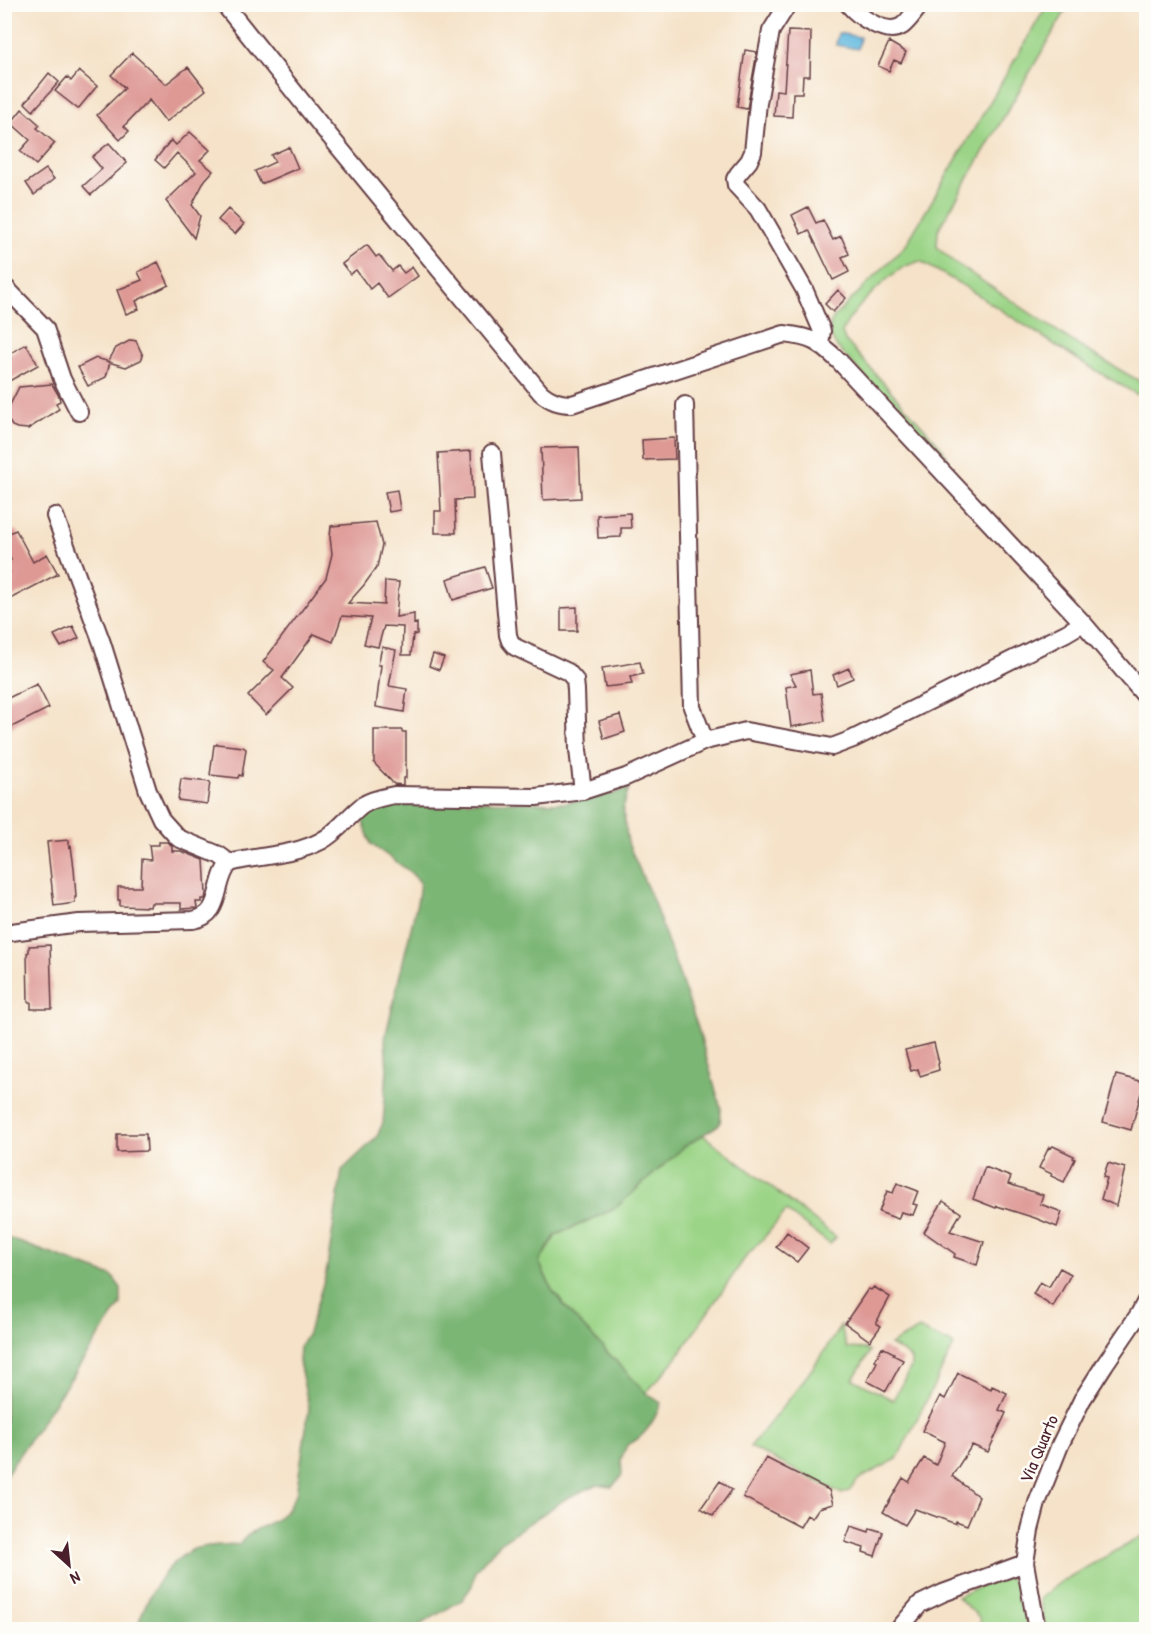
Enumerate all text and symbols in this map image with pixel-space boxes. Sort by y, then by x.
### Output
street label: Via Quarto [1013,1411,1064,1487]
north arrow [39,1535,99,1595]
text: N [67,1567,85,1590]

